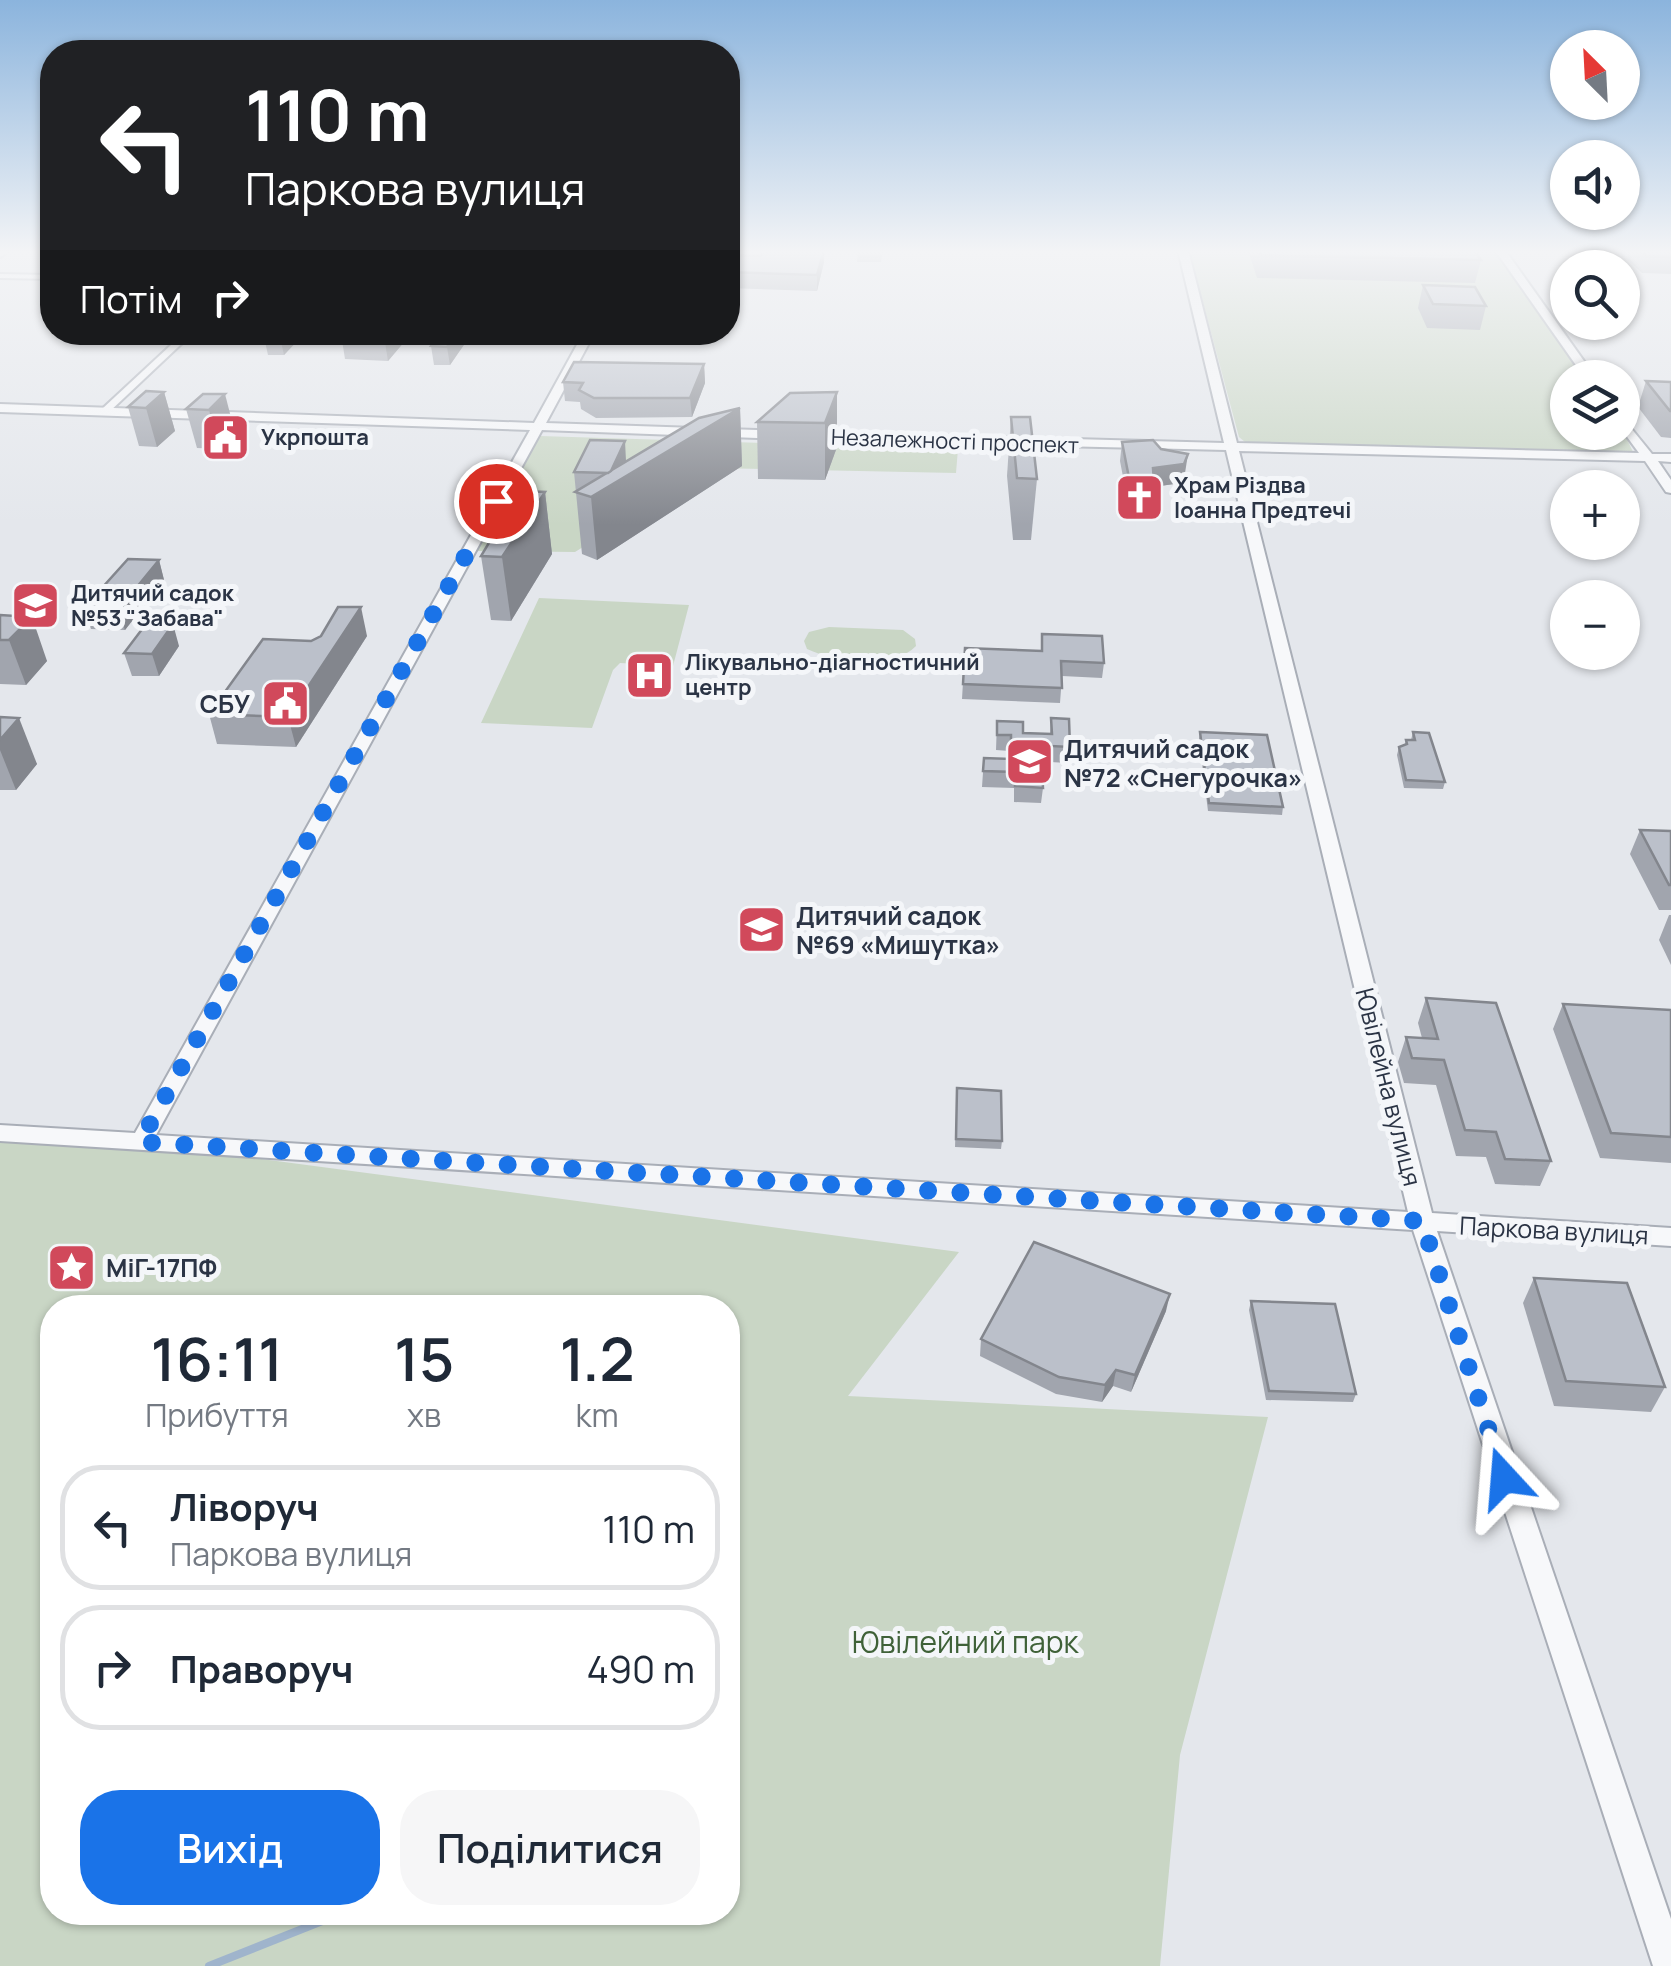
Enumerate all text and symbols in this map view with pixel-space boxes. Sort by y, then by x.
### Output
north arrow [1550,30,1640,120]
map controls [1550,30,1640,670]
text: 110 m [245,66,429,162]
icon: left [80,80,210,210]
button: sound [1550,140,1640,230]
text: Паркова вулиця [245,157,585,219]
button: search [1550,250,1640,340]
icon: right [203,270,258,325]
text: Потім [80,272,183,324]
button: layers [1550,360,1640,450]
public building icon: Укрпошта [200,411,252,463]
place label: Укрпошта [261,422,369,452]
street label: Незалежності проспект [831,422,1079,460]
pin [454,459,539,544]
place label: Храм Різдва Іоанна Предтечі [1174,470,1351,525]
button: + [1550,470,1640,560]
church icon: Храм Різдва Іоанна Предтечі [1113,472,1165,524]
icon: arrive [469,474,524,529]
place label: Дитячий садок №53 "Забава" [71,578,235,633]
school or university icon: Дитячий садок №53 "Забава" [10,580,62,632]
button: − [1550,580,1640,670]
place label: Лікувально-діагностичний центр [685,647,980,702]
hospital icon: Лікувально-діагностичний центр [624,649,676,701]
public building icon: СБУ [259,677,311,729]
place label: СБУ [200,686,250,721]
place label: Дитячий садок №72 «Снегурочка» [1064,731,1303,795]
school or university icon: Дитячий садок №72 «Снегурочка» [1003,736,1055,788]
place label: Дитячий садок №69 «Мишутка» [796,898,1001,962]
school or university icon: Дитячий садок №69 «Мишутка» [735,903,787,955]
street label: Ювілейна вулиця [1347,984,1431,1190]
street label: Паркова вулиця [1459,1208,1649,1252]
place icon: МіГ-17ПФ [45,1241,97,1293]
place label: МіГ-17ПФ [106,1250,217,1285]
text: 16:11 [151,1317,283,1399]
text: 15 [394,1317,454,1399]
text: 1.2 [559,1317,635,1399]
text: Прибуття [145,1393,289,1437]
text: хв [407,1393,441,1437]
text: km [576,1393,619,1437]
position arrow [1452,1426,1556,1530]
text: Ліворуч [170,1480,319,1532]
icon: left [85,1500,140,1555]
text: 110 m [602,1502,695,1554]
text: Паркова вулиця [170,1532,412,1576]
park label: Ювілейний парк [852,1621,1079,1662]
icon: right [85,1640,140,1695]
text: Праворуч [170,1642,353,1694]
text: 490 m [586,1642,695,1694]
button: Вихід [80,1790,380,1905]
button: Поділитися [400,1790,700,1905]

